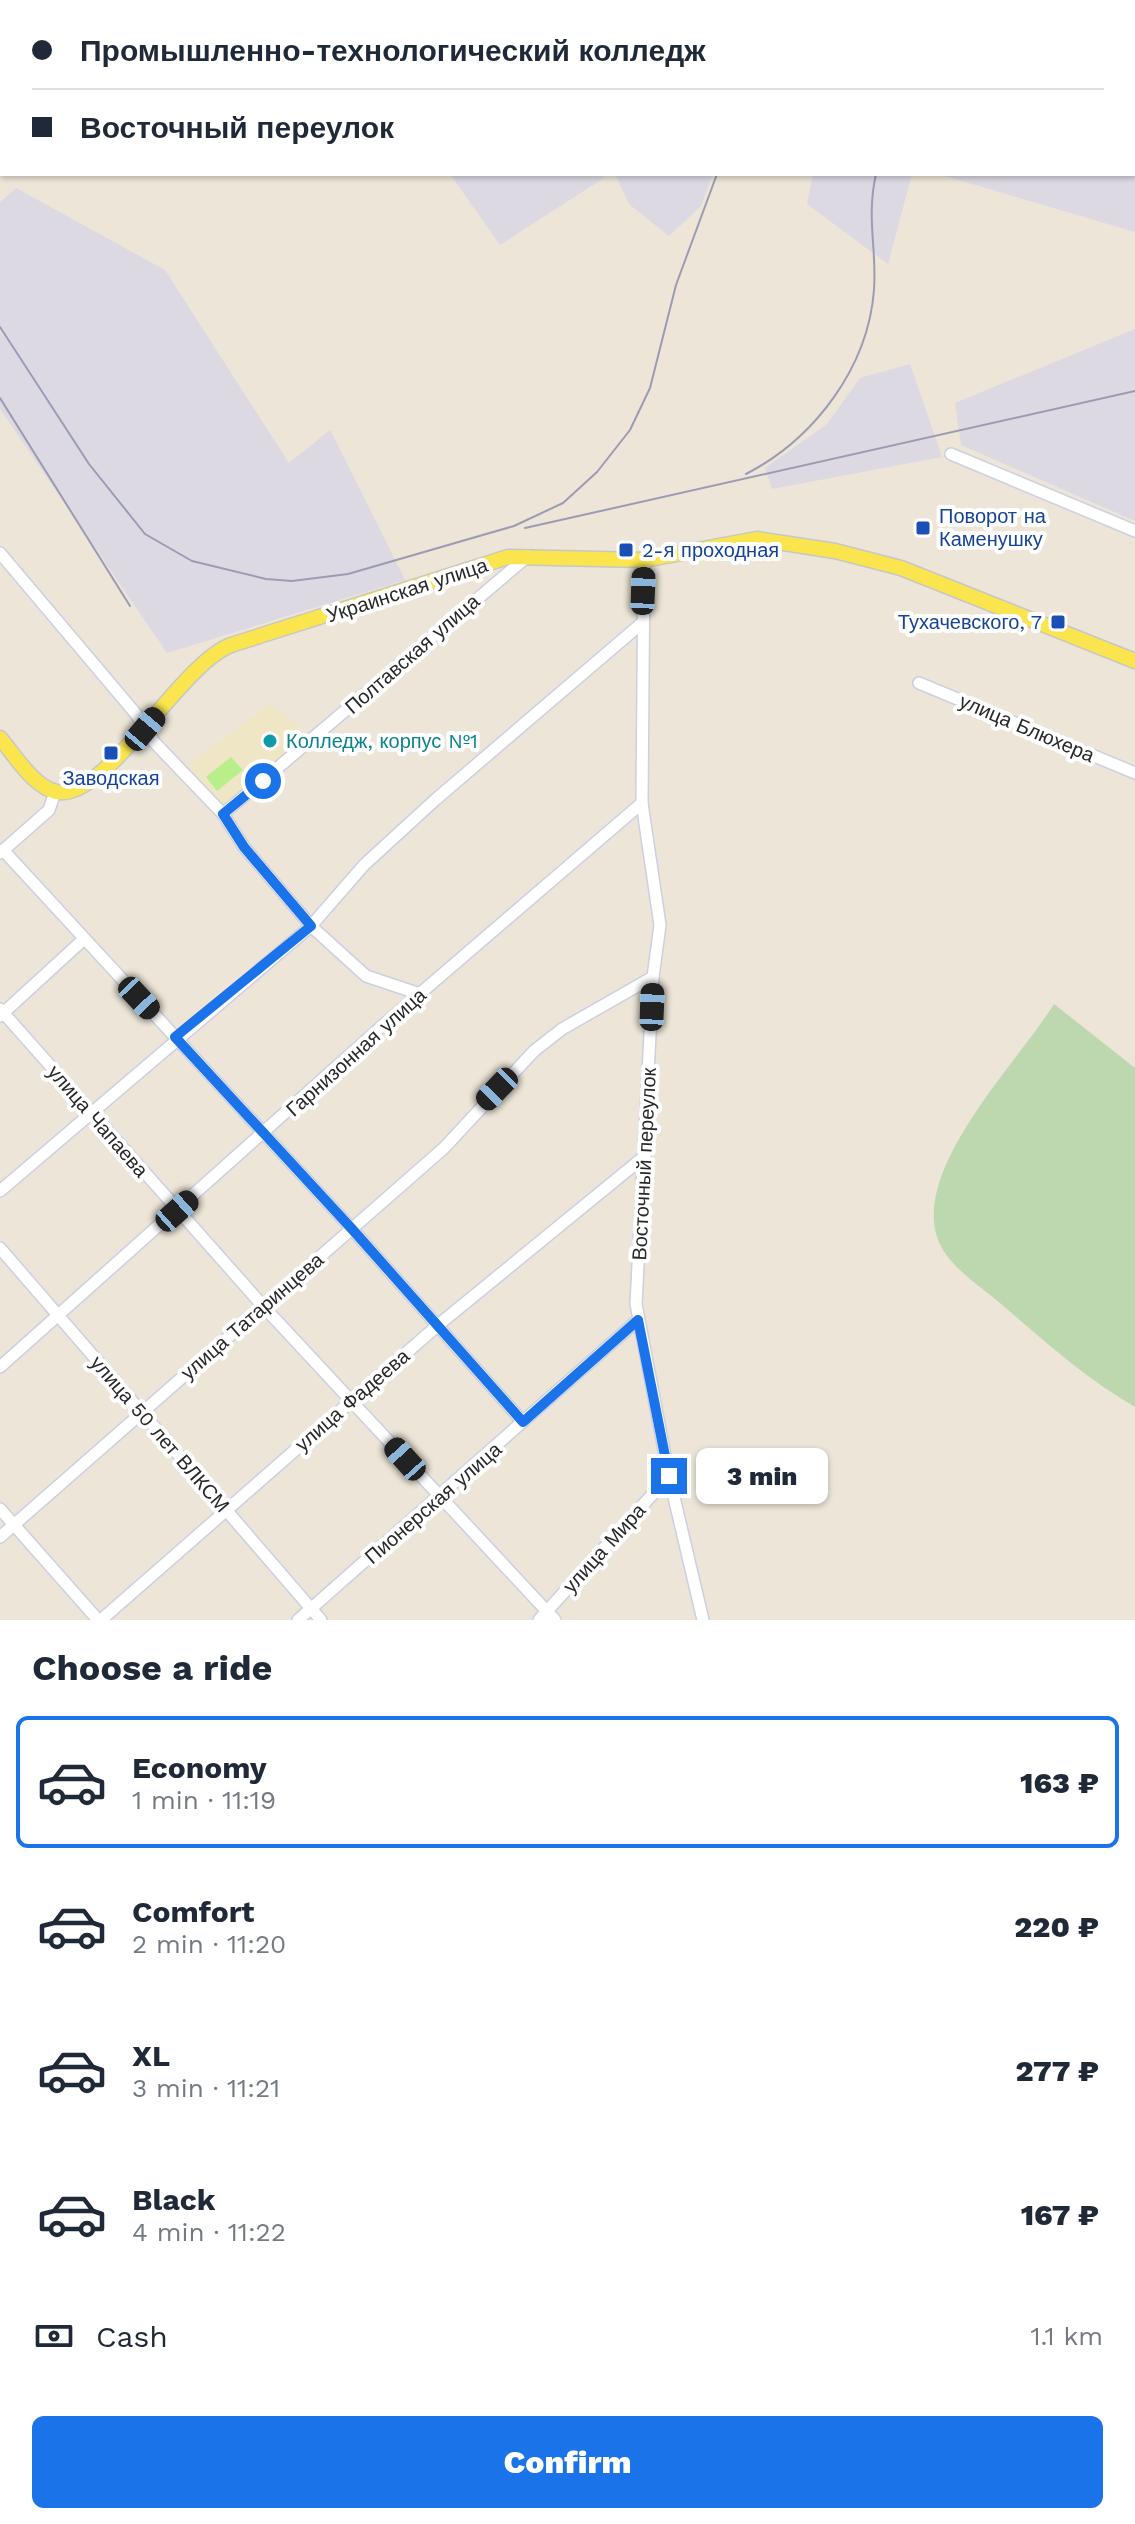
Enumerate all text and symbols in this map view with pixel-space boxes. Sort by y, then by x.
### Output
text: Промышленно-технологический колледж [80,33,705,68]
text: Восточный переулок [80,110,394,145]
place label: Поворот на Каменушку [939,504,1047,551]
marker: Поворот на Каменушку [914,519,932,537]
place label: 2-я проходная [642,538,779,562]
marker: 2-я проходная [617,541,635,559]
street label: Украинская улица [323,552,491,627]
car [630,567,656,615]
street label: Полтавская улица [340,589,485,719]
place label: Тухачевского, 7 [898,610,1042,634]
marker: Тухачевского, 7 [1049,613,1067,631]
street label: улица Блюхера [956,689,1099,768]
car [120,703,170,755]
place label: Колледж, корпус №1 [286,729,478,753]
marker: Колледж, корпус №1 [261,732,279,750]
marker: Заводская [102,744,120,762]
route start [245,763,281,799]
place label: Заводская [62,766,160,790]
car [114,972,164,1024]
street label: Гарнизонная улица [281,982,432,1121]
car [639,983,665,1031]
street label: улица Чапаева [43,1060,154,1183]
car [472,1063,522,1115]
street label: Восточный переулок [627,1067,661,1261]
car [151,1186,203,1236]
street label: улица Татаринцева [176,1247,329,1384]
street label: улица Фадеева [290,1343,415,1456]
street label: улица 50 лет ВЛКСМ [86,1351,234,1517]
car [380,1433,430,1485]
street label: Пионерская улица [360,1437,507,1569]
callout: 3 min [697,1448,829,1504]
route end [651,1458,687,1494]
text: 3 min [727,1461,797,1491]
street label: улица Мира [558,1498,651,1598]
text: Choose a ride [32,1647,272,1689]
icon: car [36,1746,108,1818]
text: Economy [132,1750,267,1785]
text: 163 ₽ [1020,1765,1099,1800]
text: 1 min · 11:19 [132,1785,276,1815]
icon: car [36,1890,108,1962]
text: Comfort [132,1894,254,1929]
text: 220 ₽ [1014,1909,1099,1944]
text: 2 min · 11:20 [132,1929,286,1959]
icon: car [36,2034,108,2106]
text: XL [132,2038,170,2073]
text: 277 ₽ [1016,2053,1099,2088]
text: 3 min · 11:21 [132,2073,280,2103]
icon: car [36,2178,108,2250]
text: Black [132,2182,216,2217]
text: 167 ₽ [1021,2197,1099,2232]
text: 4 min · 11:22 [132,2217,286,2247]
icon: cash [32,2314,76,2358]
text: Cash [96,2319,168,2354]
text: 1.1 km [1030,2321,1103,2351]
button: Confirm [32,2416,1103,2508]

